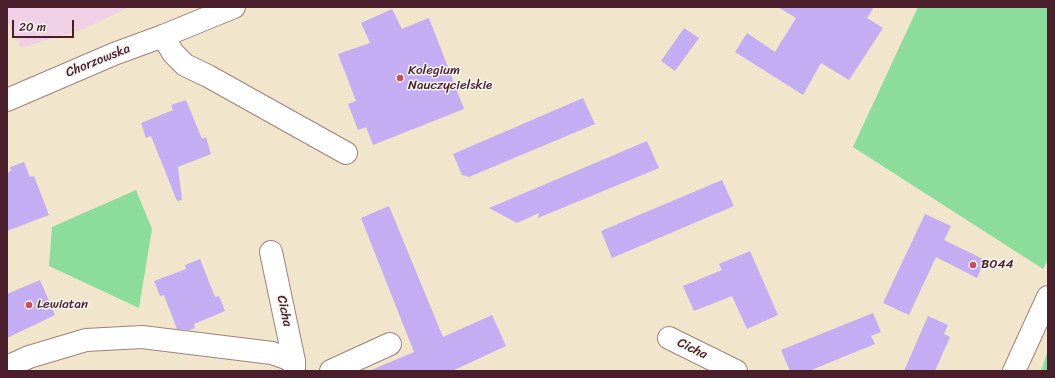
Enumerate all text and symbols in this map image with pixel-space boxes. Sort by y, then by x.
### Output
scale bar [14,12,76,38]
text: 20 m [19,16,46,38]
street label: Chorzowska [64,41,132,81]
place label: Kolegium Nauczycielskie [408,63,492,94]
marker: Kolegium Nauczycielskie [395,73,405,83]
place label: B044 [981,257,1014,273]
marker: B044 [968,260,978,270]
street label: Cicha [273,294,295,328]
place label: Lewiatan [37,297,88,313]
marker: Lewiatan [24,300,34,310]
street label: Cicha [674,335,710,363]

